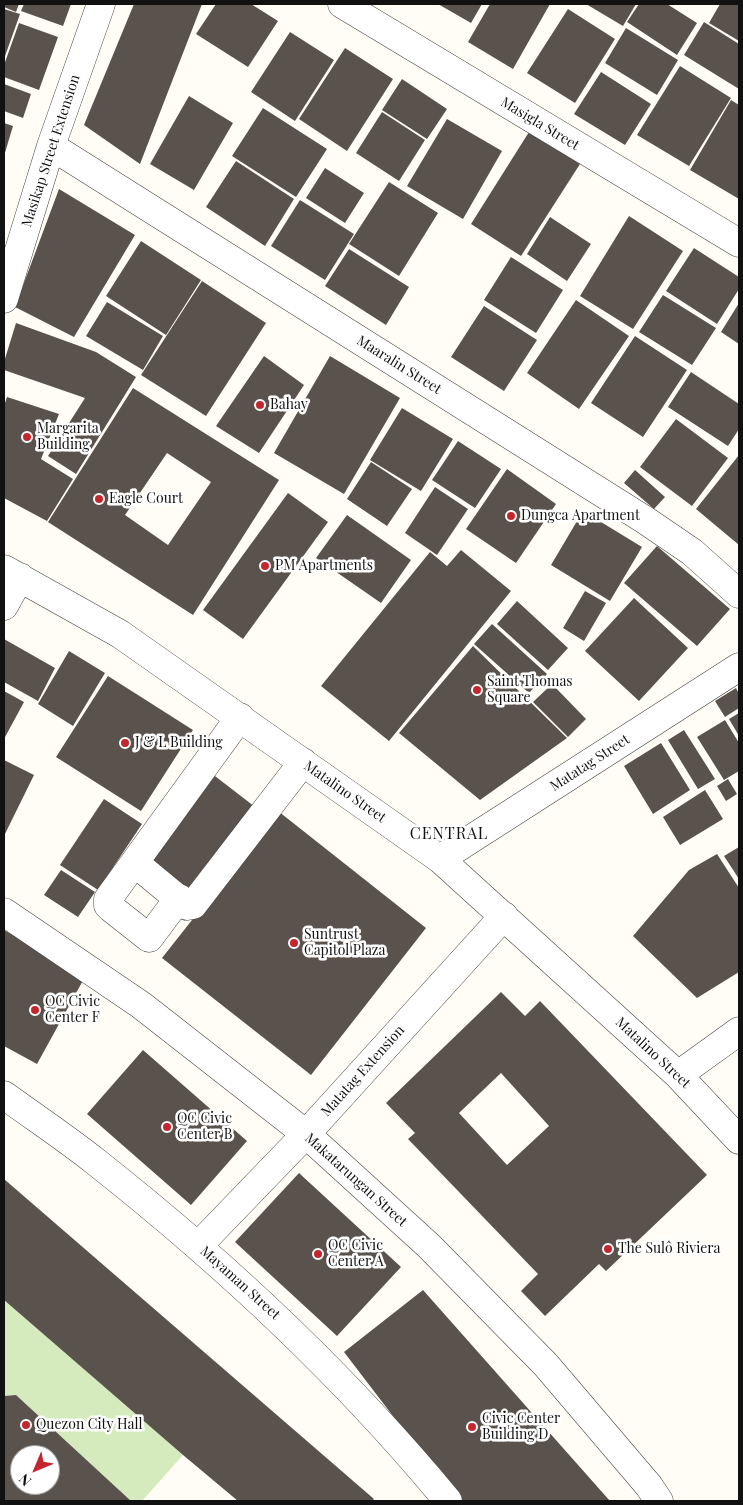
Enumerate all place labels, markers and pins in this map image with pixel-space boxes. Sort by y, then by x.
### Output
place label: Bahay [270,397,308,413]
marker: Bahay [254,399,266,411]
place label: Margarita Building [37,421,99,454]
marker: Margarita Building [21,431,33,443]
place label: Eagle Court [109,491,183,507]
marker: Eagle Court [93,493,105,505]
place label: Dungca Apartment [521,508,640,524]
marker: Dungca Apartment [505,510,517,522]
place label: PM Apartments [275,558,373,574]
marker: PM Apartments [259,560,271,572]
place label: Saint Thomas Square [487,674,573,706]
marker: Saint Thomas Square [471,684,483,696]
place label: J & L Building [135,735,223,751]
marker: J & L Building [119,737,131,749]
place label: Suntrust Capitol Plaza [304,927,385,960]
marker: Suntrust Capitol Plaza [288,937,300,949]
place label: QC Civic Center F [45,994,100,1026]
marker: QC Civic Center F [29,1004,41,1016]
place label: QC Civic Center B [177,1111,233,1144]
marker: QC Civic Center B [161,1121,173,1133]
place label: QC Civic Center A [328,1238,384,1270]
place label: The Sulô Riviera [618,1241,721,1257]
marker: The Sulô Riviera [602,1243,614,1255]
marker: QC Civic Center A [312,1248,324,1260]
place label: Civic Center Building D [482,1411,560,1444]
place label: Quezon City Hall [36,1417,143,1433]
marker: Quezon City Hall [20,1419,32,1431]
marker: Civic Center Building D [466,1421,478,1433]

